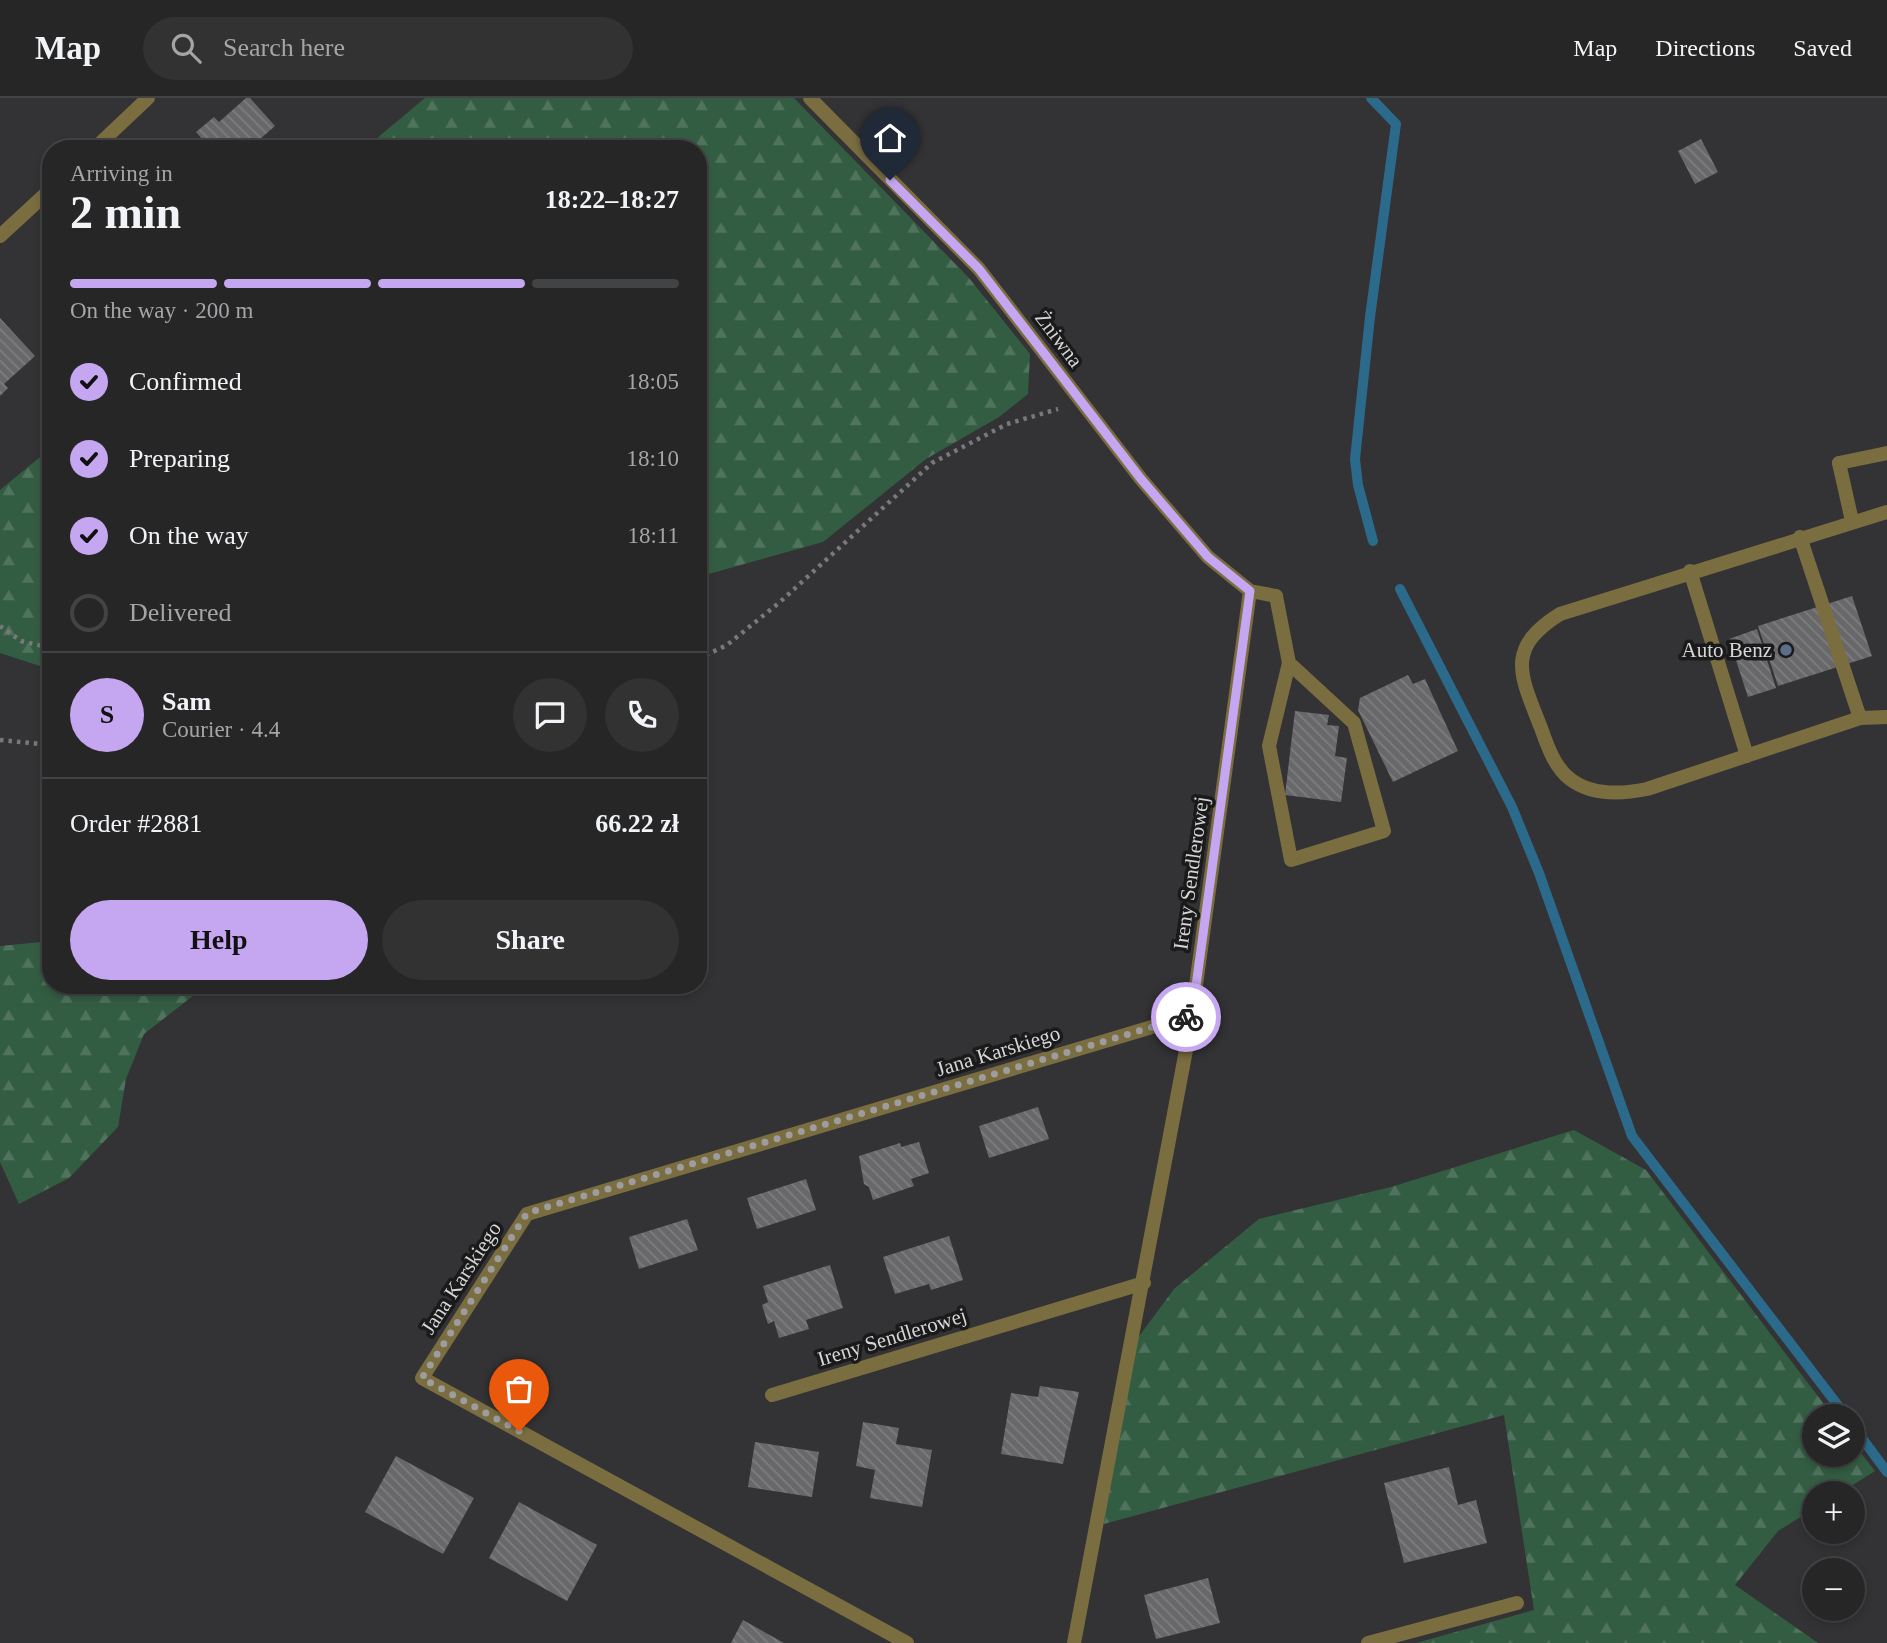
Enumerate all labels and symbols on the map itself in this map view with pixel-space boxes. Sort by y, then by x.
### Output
pin [860,108,920,180]
street label: Żniwna [1030,306,1088,372]
place label: Auto Benz [1682,638,1772,662]
marker: Auto Benz [1778,642,1794,658]
street label: Ireny Sendlerowej [1168,795,1214,951]
courier [1151,982,1221,1052]
street label: Jana Karskiego [933,1021,1063,1081]
street label: Jana Karskiego [416,1217,506,1339]
street label: Ireny Sendlerowej [815,1303,969,1371]
pin [489,1359,549,1431]

